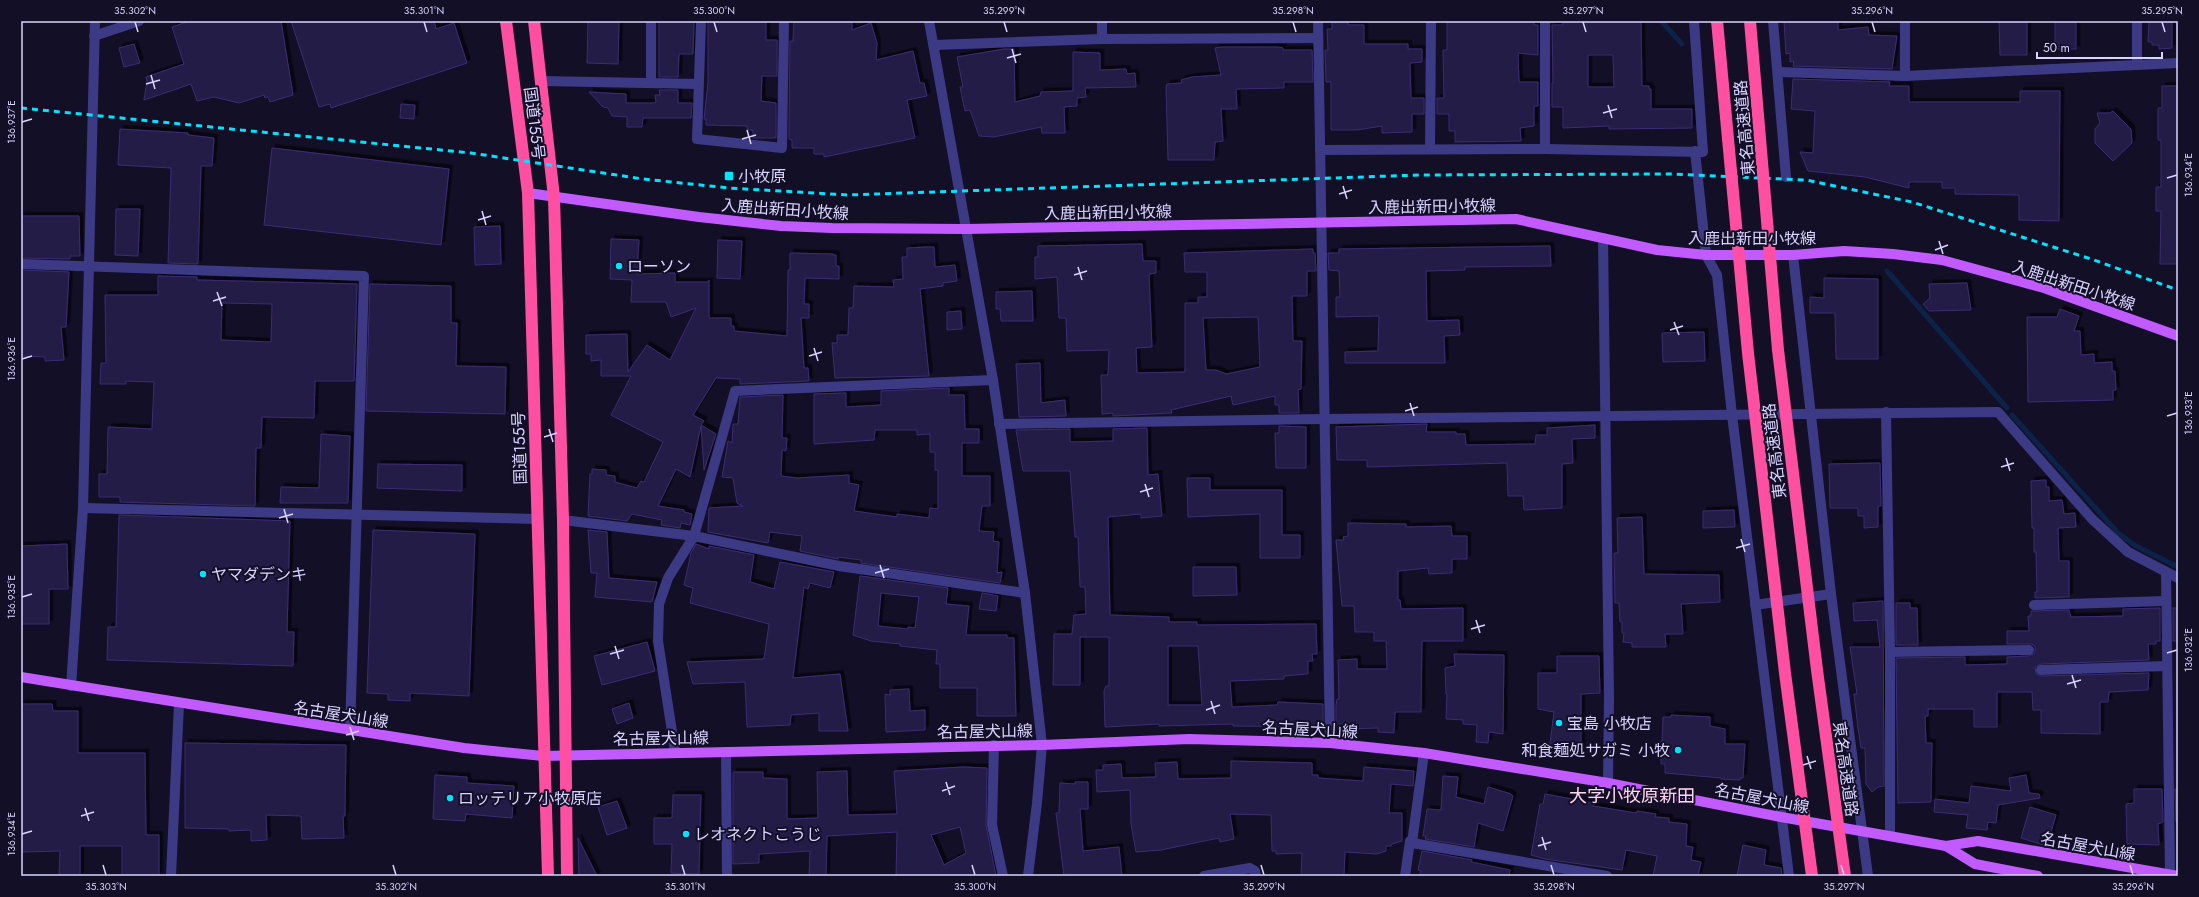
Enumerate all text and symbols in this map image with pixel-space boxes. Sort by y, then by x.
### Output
text: 35.302°N [114,3,156,18]
text: 35.301°N [404,3,444,18]
text: 35.300°N [693,3,735,18]
text: 35.299°N [983,3,1025,18]
text: 35.298°N [1272,3,1314,18]
text: 35.297°N [1562,3,1604,18]
text: 35.296°N [1851,3,1893,18]
text: 35.295°N [2141,3,2183,18]
scale bar [2037,34,2162,60]
text: 50 m [2043,39,2070,57]
street label: 東名高速道路 [1729,79,1760,177]
street label: 国道155号 [519,85,550,161]
text: 136.937°E [4,100,19,144]
text: 136.934°E [2181,153,2196,197]
place label: 小牧原 [738,165,786,188]
marker: 小牧原 [723,170,735,182]
street label: 入鹿出新田小牧線 [720,194,850,225]
street label: 入鹿出新田小牧線 [1368,194,1496,219]
street label: 入鹿出新田小牧線 [1044,200,1172,225]
street label: 入鹿出新田小牧線 [1688,227,1816,250]
place label: ローソン [627,255,691,278]
street label: 入鹿出新田小牧線 [2009,255,2138,316]
marker: ローソン [614,261,624,271]
text: 136.936°E [4,337,19,381]
text: 136.933°E [2181,391,2196,435]
street label: 東名高速道路 [1757,402,1792,500]
street label: 国道155号 [507,411,532,485]
place label: ヤマダデンキ [211,563,307,586]
marker: ヤマダデンキ [198,569,208,579]
text: 136.935°E [4,575,19,619]
text: 136.932°E [2181,628,2196,672]
street label: 名古屋犬山線 [292,696,390,733]
place label: 宝島 小牧店 [1567,712,1652,735]
street label: 名古屋犬山線 [1261,716,1359,743]
marker: 宝島 小牧店 [1554,718,1564,728]
street label: 名古屋犬山線 [937,719,1033,744]
street label: 東名高速道路 [1827,720,1864,818]
street label: 名古屋犬山線 [613,726,709,751]
place label: 和食麺処サガミ 小牧 [1521,739,1670,762]
marker: 和食麺処サガミ 小牧 [1673,745,1683,755]
street label: 名古屋犬山線 [1713,778,1811,819]
district label: 大字小牧原新田 [1569,783,1695,809]
place label: ロッテリア小牧原店 [458,787,602,810]
marker: ロッテリア小牧原店 [445,793,455,803]
text: 136.934°E [4,812,19,856]
place label: レオネクトこうじ [694,823,822,846]
street label: 名古屋犬山線 [2039,827,2137,866]
marker: レオネクトこうじ [681,829,691,839]
text: 35.303°N [85,879,127,894]
text: 35.302°N [375,879,417,894]
text: 35.301°N [665,879,705,894]
text: 35.300°N [954,879,996,894]
text: 35.299°N [1243,879,1285,894]
text: 35.298°N [1533,879,1575,894]
text: 35.297°N [1823,879,1865,894]
text: 35.296°N [2112,879,2154,894]

